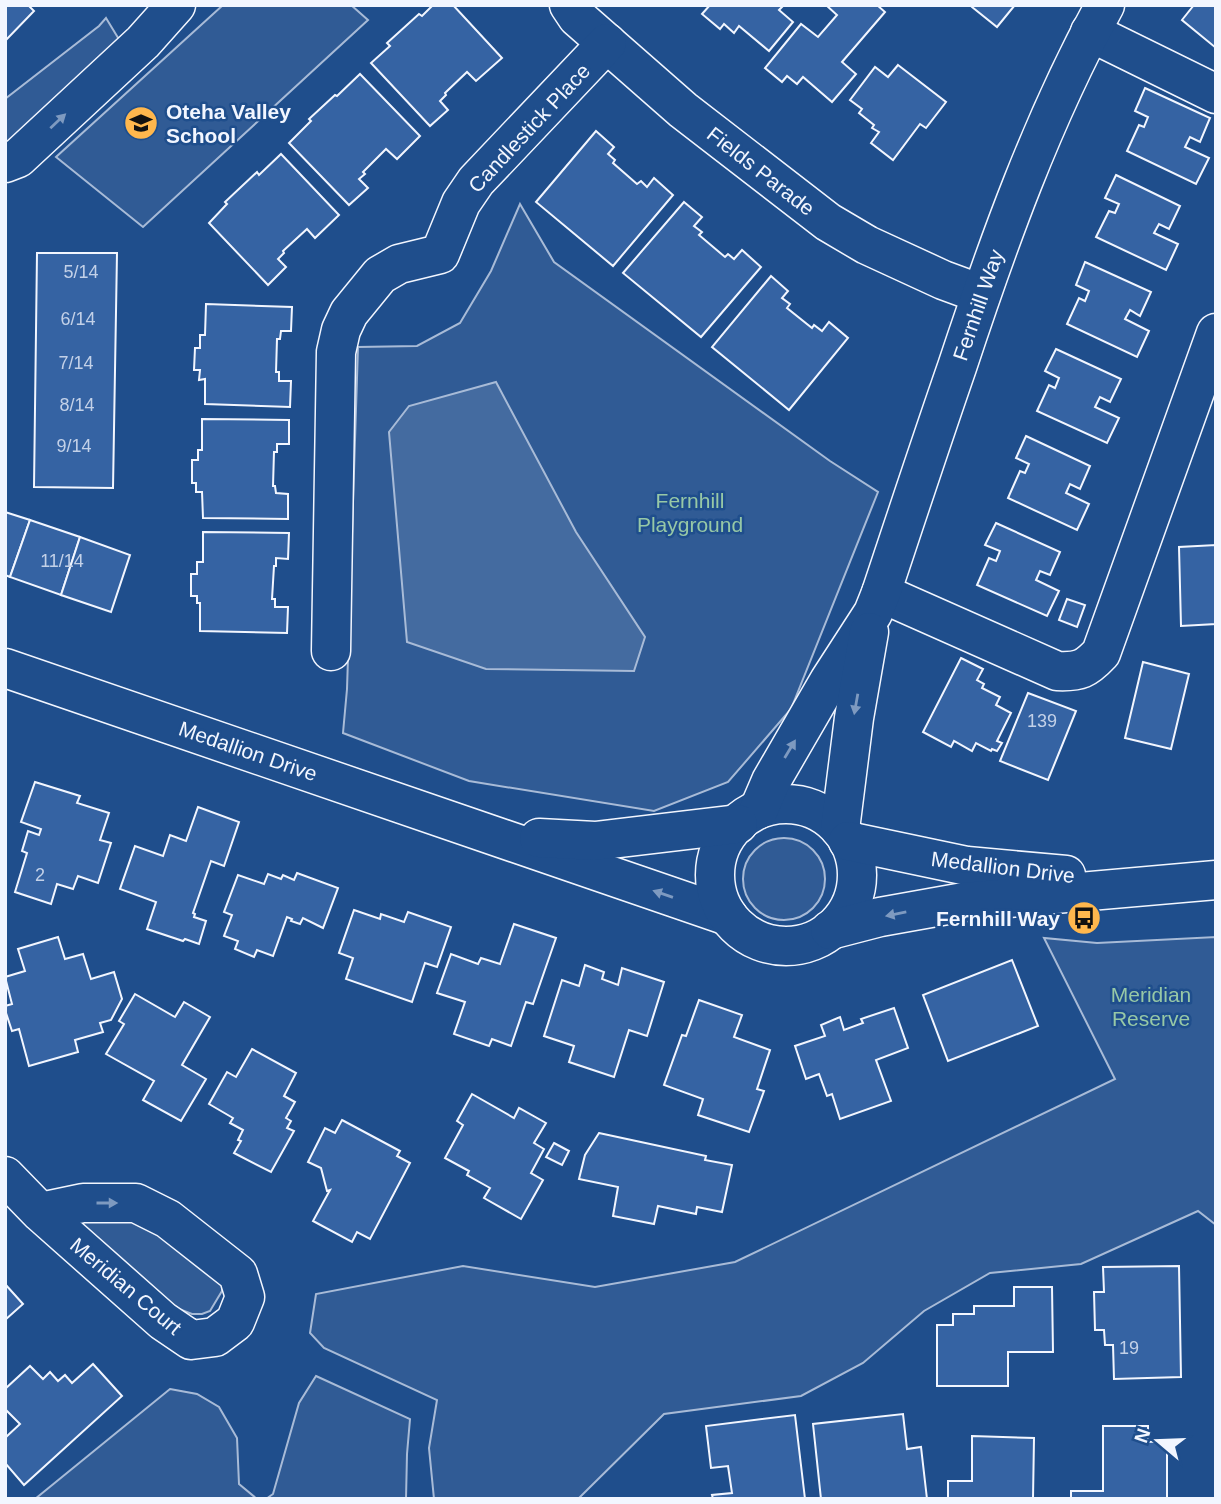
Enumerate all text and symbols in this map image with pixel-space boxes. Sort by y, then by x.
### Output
street label: Candlestick Place [464,59,594,197]
place label: Oteha Valley School [166,100,291,147]
school or university icon: Oteha Valley School [122,104,160,142]
one-way arrow [49,113,66,129]
street label: Fields Parade [703,122,819,220]
street label: Fernhill Way [948,246,1008,364]
house number: 5/14 [63,262,99,282]
house number: 6/14 [60,309,96,329]
house number: 7/14 [58,353,94,373]
house number: 8/14 [59,395,95,415]
house number: 9/14 [56,436,92,456]
park label: Fernhill Playground [637,489,743,536]
house number: 11/14 [40,551,84,571]
one-way arrow [850,693,861,715]
house number: 139 [1027,711,1057,731]
street label: Medallion Drive [176,717,320,785]
one-way arrow [783,739,796,759]
street label: Medallion Drive [930,847,1076,887]
house number: 2 [35,865,45,885]
one-way arrow [653,888,674,899]
bus stop icon: Fernhill Way [1065,899,1103,937]
place label: Fernhill Way [936,907,1060,930]
one-way arrow [885,909,907,920]
park label: Meridian Reserve [1111,983,1191,1030]
one-way arrow [96,1197,118,1209]
street label: Meridian Court [66,1233,186,1339]
house number: 19 [1119,1338,1139,1358]
north arrow [1123,1406,1193,1476]
text: N [1130,1426,1155,1446]

